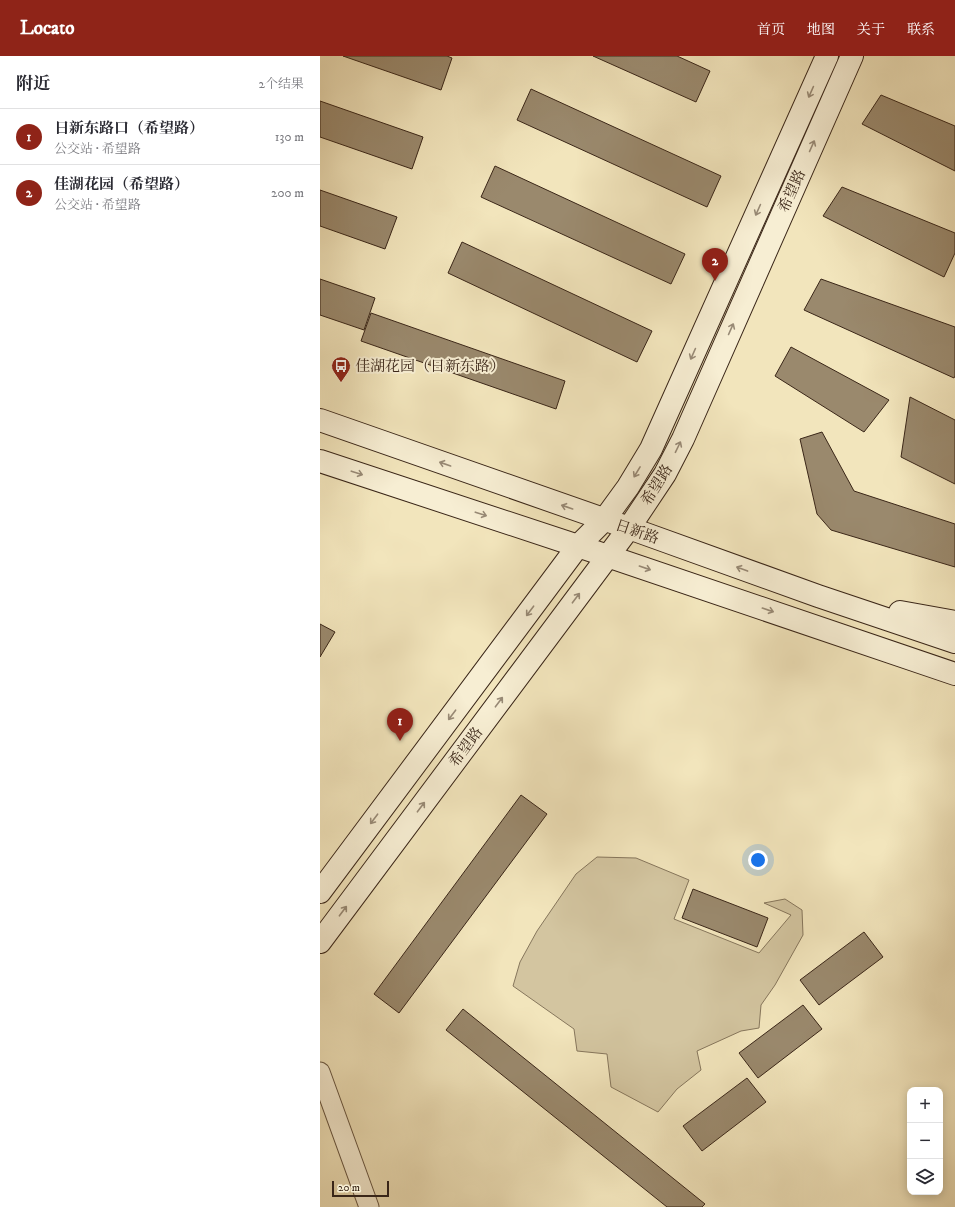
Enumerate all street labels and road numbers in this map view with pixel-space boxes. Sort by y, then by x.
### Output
street label: 希望路 [774,167,810,215]
street label: 希望路 [637,461,677,509]
street label: 日新路 [613,516,661,548]
street label: 希望路 [445,723,487,771]

